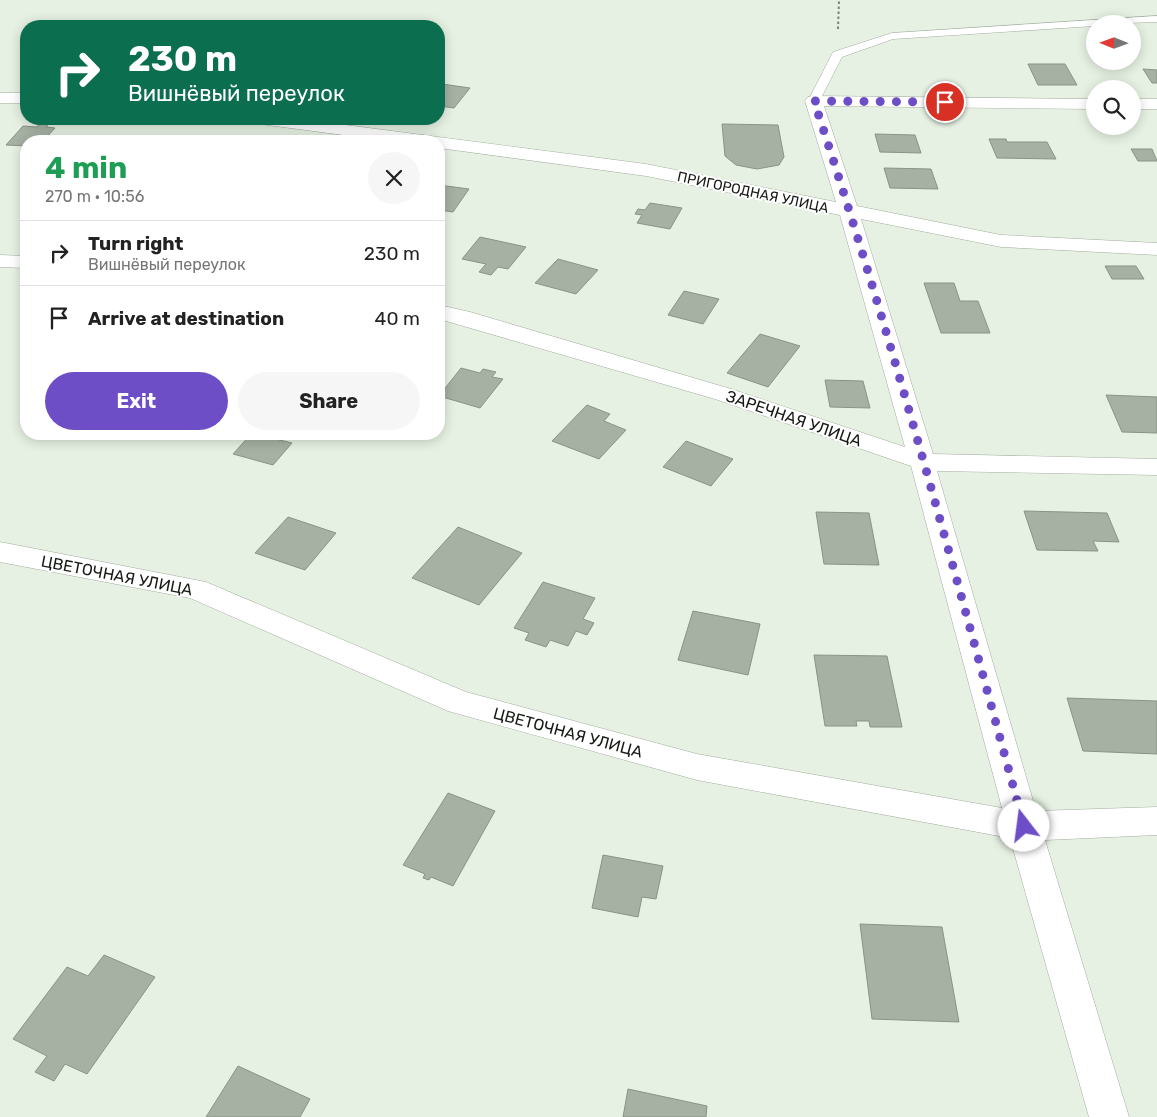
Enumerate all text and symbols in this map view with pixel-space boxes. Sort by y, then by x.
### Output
north arrow [1086,15,1141,70]
map controls [1086,15,1141,135]
text: 230 m [128,38,237,80]
icon: right [45,40,110,105]
text: Вишнёвый переулок [128,80,345,107]
button: search [1086,80,1141,135]
pin [924,81,966,123]
icon: arrive [931,88,959,116]
text: 4 min [45,150,127,186]
button: close [368,152,420,204]
street label: ПРИГОРОДНАЯ УЛИЦА [676,168,831,217]
text: 270 m · 10:56 [45,187,144,206]
text: Turn right [88,232,183,255]
icon: right [45,239,73,267]
text: 230 m [364,242,420,265]
text: Вишнёвый переулок [88,255,246,274]
icon: arrive [45,304,73,332]
text: Arrive at destination [88,307,284,330]
text: 40 m [375,307,420,330]
button: Exit [45,372,228,430]
button: Share [238,372,420,430]
street label: ЗАРЕЧНАЯ УЛИЦА [723,386,864,451]
street label: ЦВЕТОЧНАЯ УЛИЦА [40,551,195,600]
street label: ЦВЕТОЧНАЯ УЛИЦА [491,703,645,762]
position arrow [997,799,1049,851]

